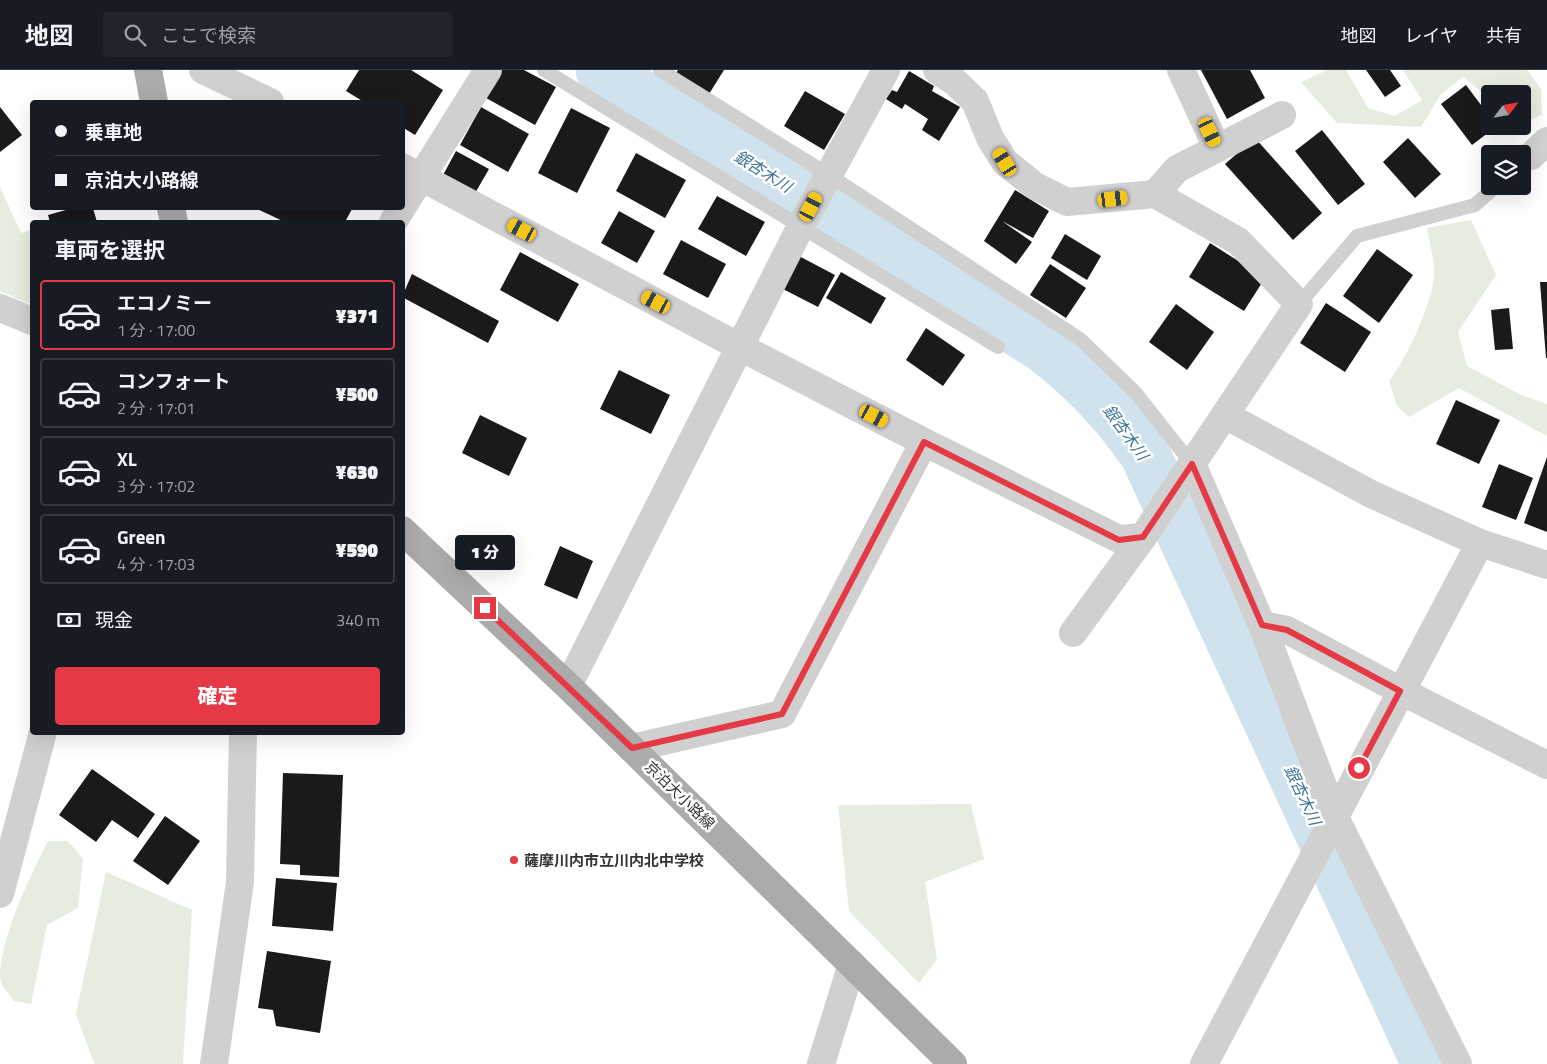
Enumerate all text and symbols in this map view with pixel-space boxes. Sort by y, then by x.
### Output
search box [103,12,453,57]
text: 地図 [25,17,73,53]
text: ここで検索 [161,20,256,49]
icon: search [121,21,149,49]
text: 地図 [1341,22,1377,49]
text: レイヤ [1405,22,1458,49]
text: 共有 [1486,22,1522,49]
north arrow [1481,85,1531,135]
map controls [1481,85,1531,195]
car [1196,115,1223,149]
text: 乗車地 [85,117,142,146]
water label: 銀杏木川 [729,144,798,199]
car [990,145,1019,179]
button: layers [1481,145,1531,195]
text: 京泊大小路線 [85,165,199,194]
car [797,190,824,224]
car [1097,190,1128,208]
car [505,216,538,244]
text: 車両を選択 [55,233,165,267]
text: エコノミー [117,288,212,317]
car [639,288,672,316]
icon: car [57,293,102,338]
text: ¥371 [336,301,378,330]
text: 1 分 · 17:00 [117,318,195,342]
text: コンフォート [117,366,230,395]
icon: car [57,371,102,416]
text: ¥500 [336,379,378,408]
text: 2 分 · 17:01 [117,396,195,420]
water label: 銀杏木川 [1097,399,1156,467]
car [857,402,890,430]
text: XL [117,444,137,473]
icon: car [57,449,102,494]
text: ¥630 [336,457,378,486]
text: 3 分 · 17:02 [117,474,195,498]
text: Green [117,522,166,551]
icon: car [57,527,102,572]
text: ¥590 [336,535,378,564]
callout: 1 分 [455,536,515,570]
text: 1 分 [471,540,499,564]
text: 4 分 · 17:03 [117,552,195,576]
route end [474,597,496,619]
text: 現金 [95,605,133,634]
icon: cash [55,606,83,634]
text: 340 m [336,608,380,632]
button: 確定 [55,667,380,725]
street label: 京泊大小路線 [640,755,720,835]
route start [1348,757,1370,779]
water label: 銀杏木川 [1279,761,1328,831]
place label: 薩摩川内市立川内北中学校 [524,849,704,872]
marker: 薩摩川内市立川内北中学校 [508,854,520,866]

